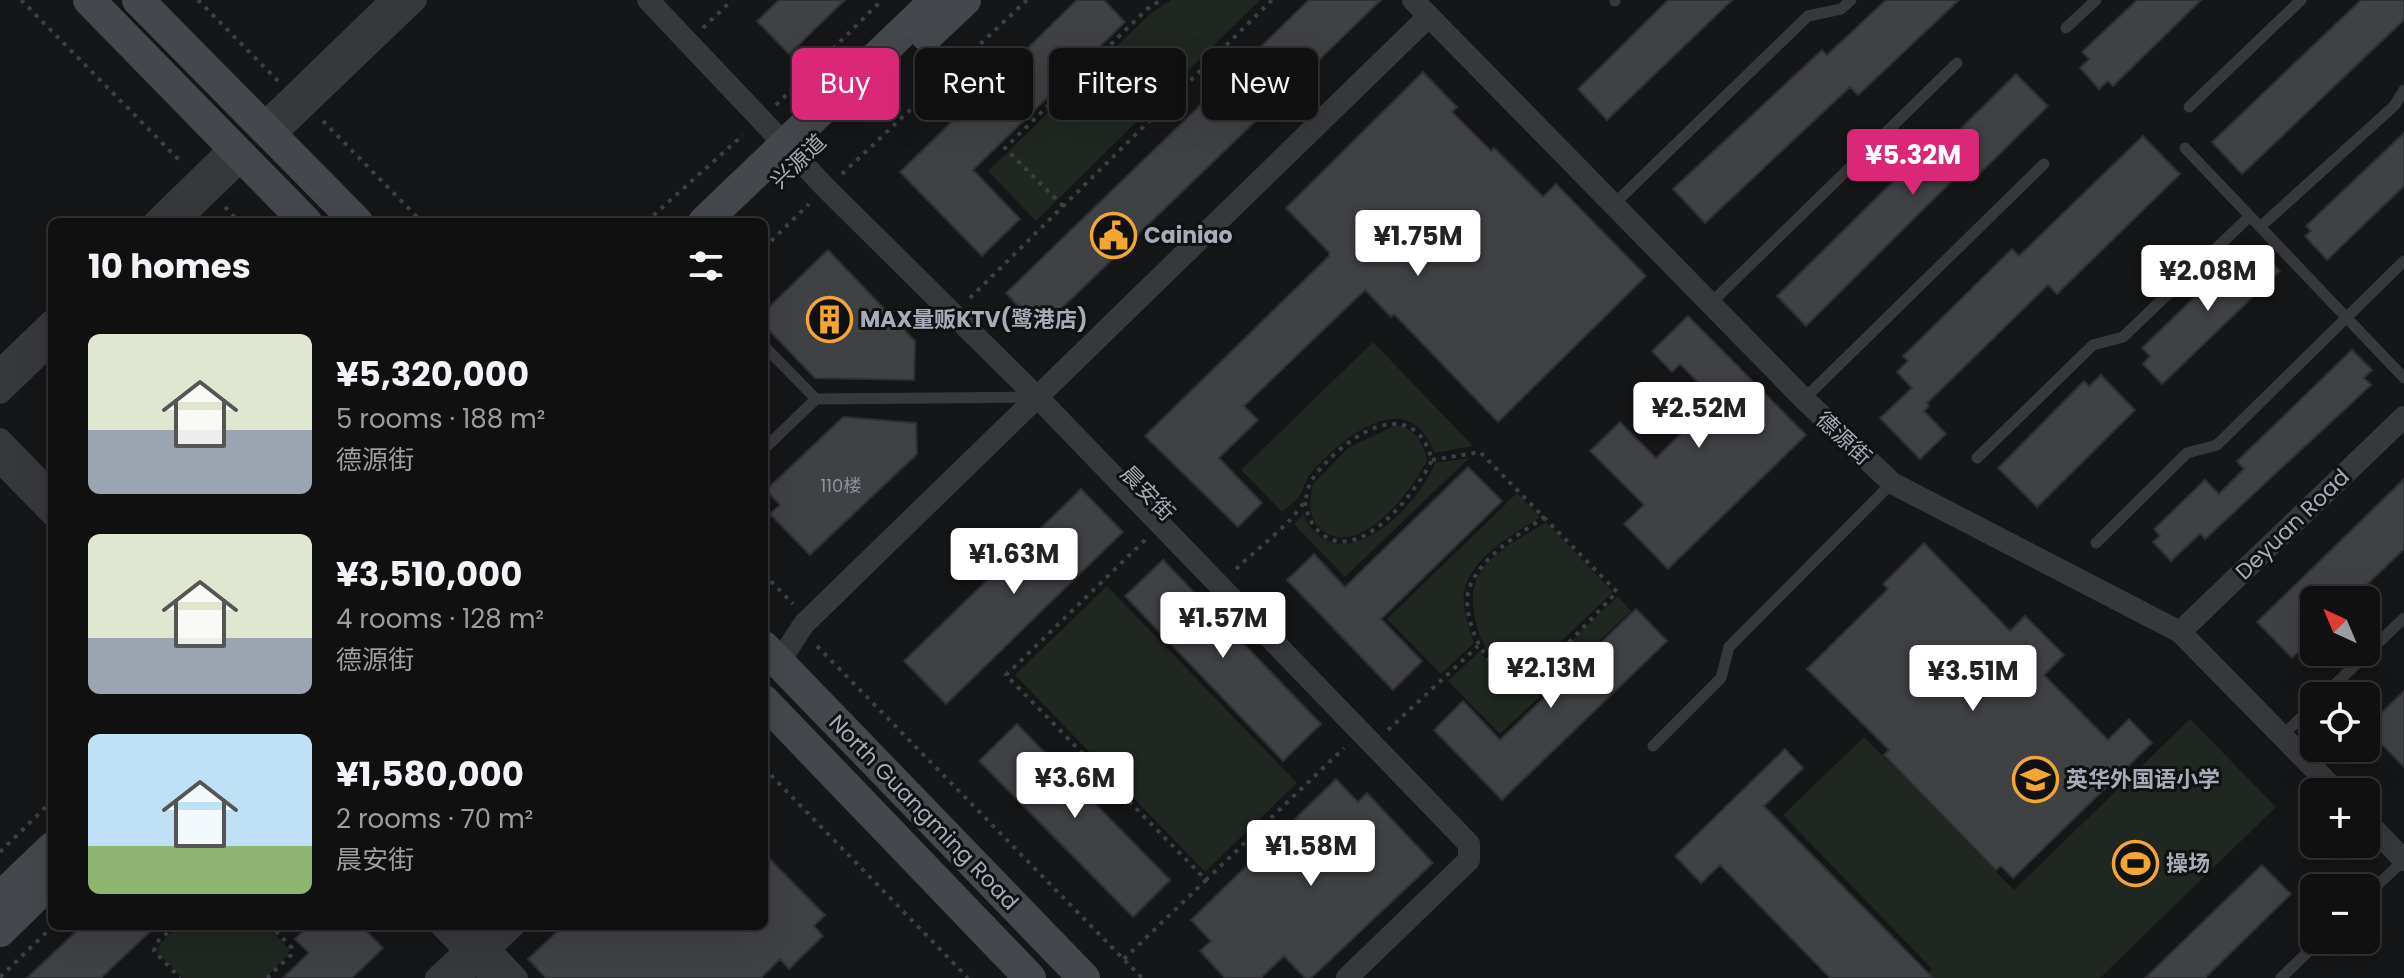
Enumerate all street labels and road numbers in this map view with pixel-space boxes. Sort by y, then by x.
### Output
street label: 兴源道 [764,127,833,195]
street label: 德源街 [1809,405,1878,472]
street label: 晨安街 [1114,459,1182,528]
street label: Deyuan Road [2228,462,2356,587]
street label: North Guangming Road [822,708,1025,917]

